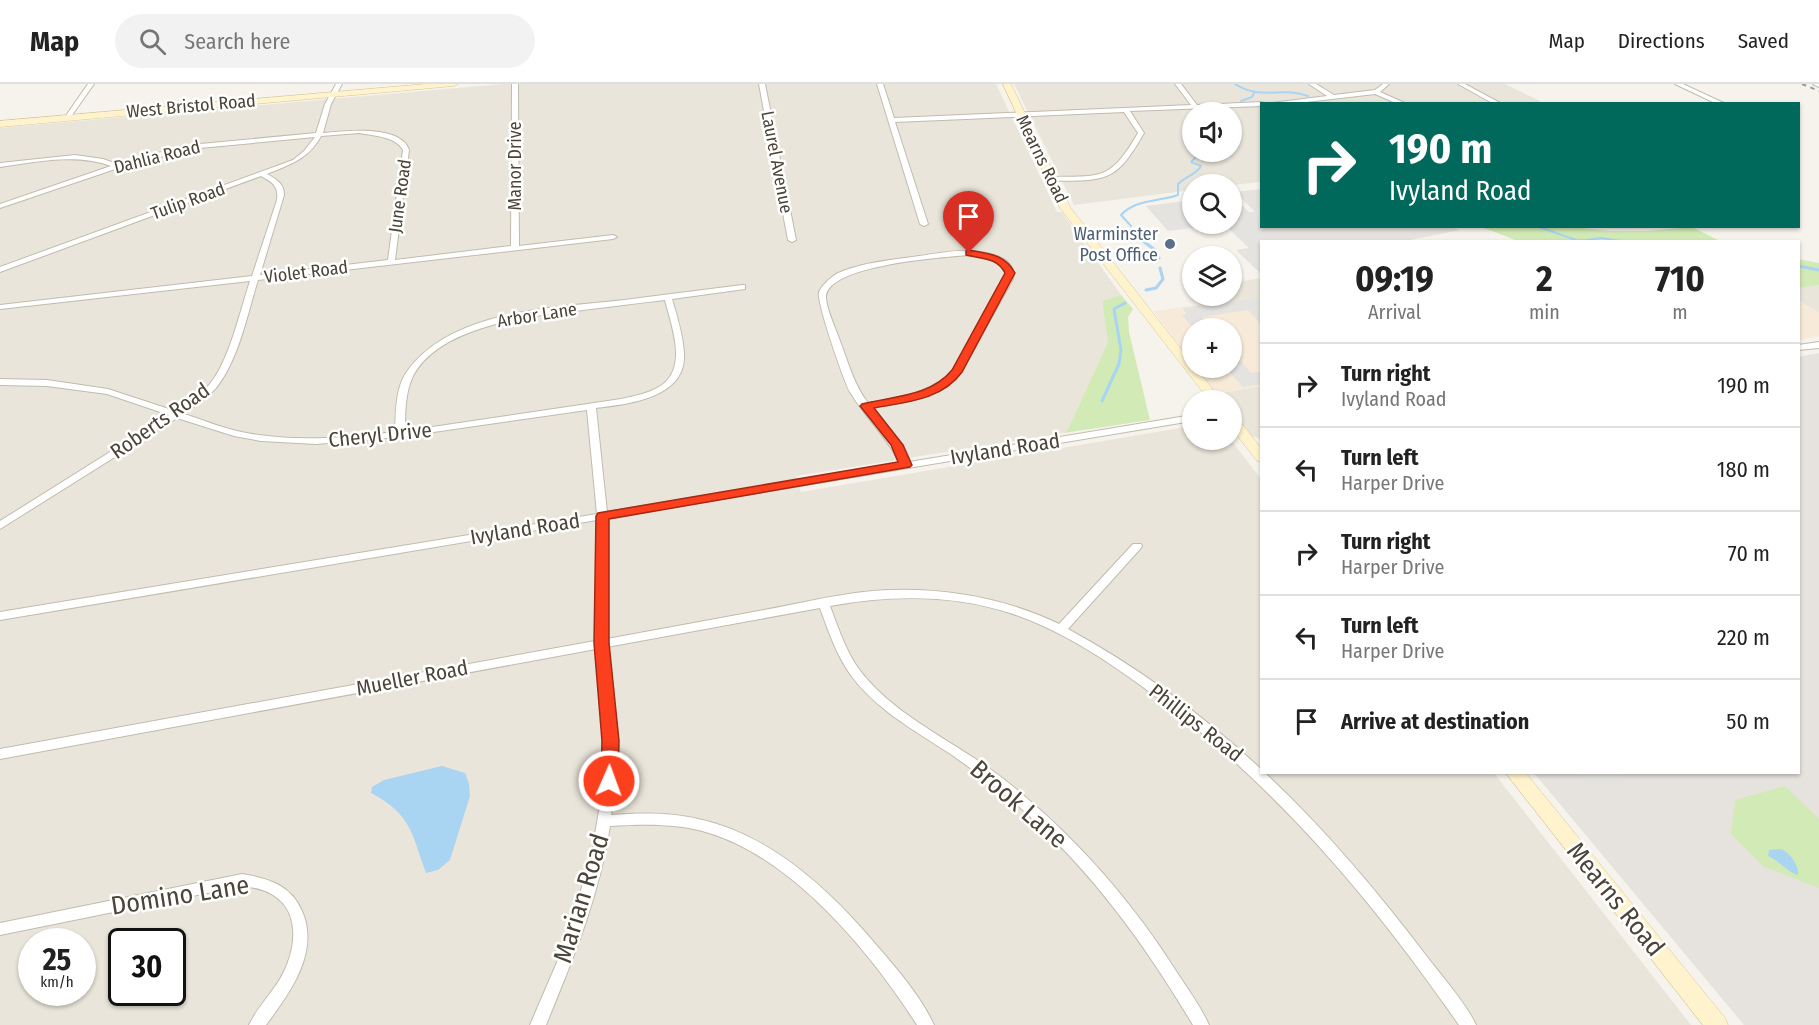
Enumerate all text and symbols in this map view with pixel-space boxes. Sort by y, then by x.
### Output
search box [115,14,535,68]
text: Map [30,25,79,58]
icon: search [136,25,169,58]
text: Search here [184,28,290,55]
text: Map [1548,28,1585,54]
text: Directions [1618,28,1705,54]
text: Saved [1738,28,1789,54]
street label: West Bristol Road [125,89,257,123]
map controls [1182,102,1242,450]
button: sound [1182,102,1242,162]
street label: Laurel Avenue [756,109,798,215]
street label: Mearns Road [1011,111,1073,207]
street label: Manor Drive [504,121,526,211]
text: 190 m [1389,124,1492,174]
icon: right [1290,126,1368,204]
street label: Dahlia Road [112,136,202,178]
street label: June Road [384,158,416,234]
button: search [1182,174,1242,234]
text: Ivyland Road [1389,175,1531,207]
street label: Tulip Road [148,177,228,225]
pin [943,191,994,253]
icon: arrive [952,200,985,233]
place label: Warminster Post Office [1074,223,1159,266]
marker: Warminster Post Office [1163,237,1177,251]
button: layers [1182,246,1242,306]
street label: Violet Road [263,256,349,288]
text: 09:19 [1355,257,1434,301]
text: 2 [1536,257,1553,301]
text: 710 [1655,257,1705,301]
street label: Arbor Lane [496,298,579,332]
text: Arrival [1368,300,1421,324]
text: min [1529,300,1560,324]
text: m [1672,300,1688,324]
button: + [1182,318,1242,378]
text: Turn right [1341,360,1430,387]
icon: right [1290,369,1323,402]
text: 190 m [1717,372,1770,399]
street label: Roberts Road [105,377,215,465]
text: Ivyland Road [1341,387,1446,411]
button: − [1182,390,1242,450]
street label: Cheryl Drive [327,417,433,453]
street label: Ivyland Road [948,427,1062,471]
text: Turn left [1341,444,1419,471]
icon: left [1290,453,1323,486]
text: 180 m [1717,456,1770,483]
text: Harper Drive [1341,471,1444,495]
street label: Ivyland Road [468,507,582,551]
text: Turn right [1341,528,1430,555]
icon: right [1290,537,1323,570]
text: 70 m [1728,540,1770,567]
text: Harper Drive [1341,555,1444,579]
text: Turn left [1341,612,1419,639]
icon: left [1290,621,1323,654]
text: 220 m [1717,624,1770,651]
text: Harper Drive [1341,639,1444,663]
street label: Mueller Road [354,654,470,702]
street label: Phillips Road [1144,678,1248,768]
icon: arrive [1290,705,1323,738]
text: Arrive at destination [1341,708,1529,735]
text: 50 m [1726,708,1770,735]
position arrow [577,749,641,813]
street label: Brook Lane [964,754,1074,855]
street label: Marian Road [547,830,616,966]
street label: Mearns Road [1560,836,1671,963]
street label: Domino Lane [109,869,251,922]
speed limit sign: 30 [108,928,186,1006]
text: 25 [43,942,71,978]
text: km/h [40,973,74,991]

